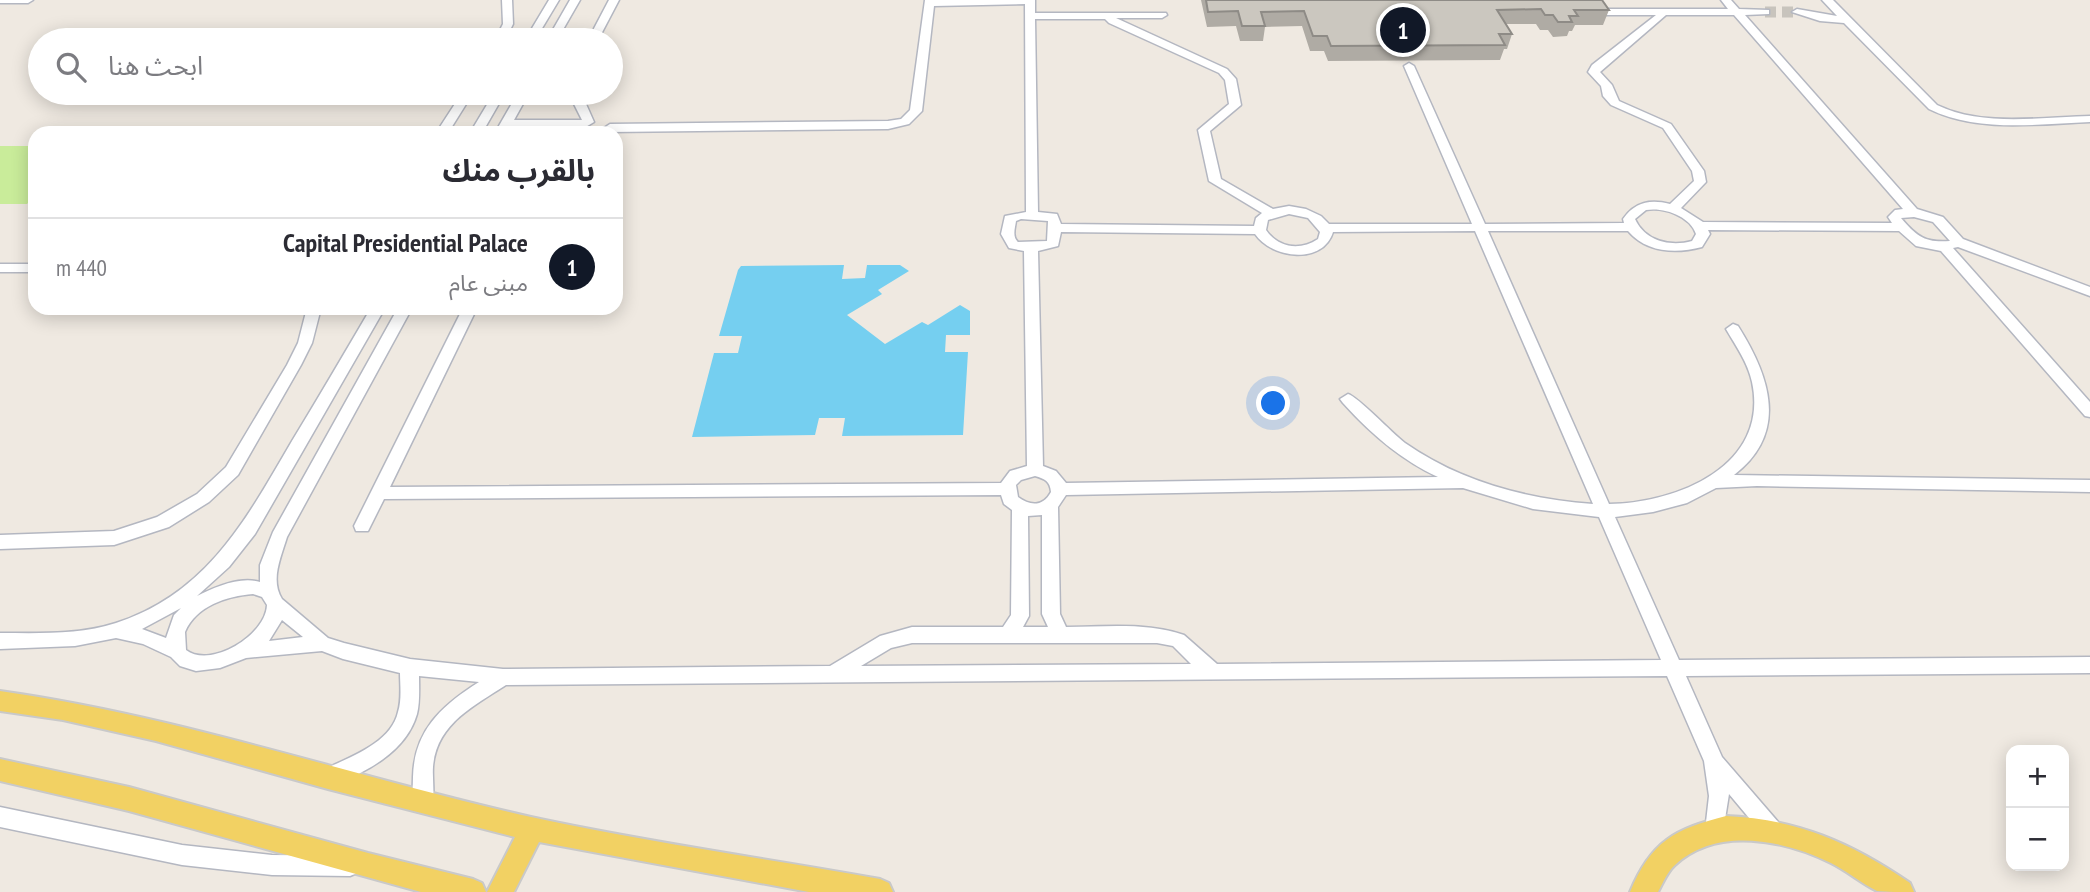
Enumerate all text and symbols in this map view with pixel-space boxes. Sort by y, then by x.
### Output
pin: 1 [1380,4,1426,56]
search box [28,28,623,105]
icon: search [52,48,90,86]
text: ابحث هنا [108,49,203,82]
text: بالقرب منك [443,150,595,189]
text: Capital Presidential Palace [283,226,528,259]
text: 440 m [56,253,107,282]
text: 1 [567,253,578,282]
text: مبنى عام [449,268,528,297]
your location [1256,386,1290,420]
map controls [2006,745,2069,871]
button: + [2006,745,2069,808]
button: − [2006,808,2069,871]

